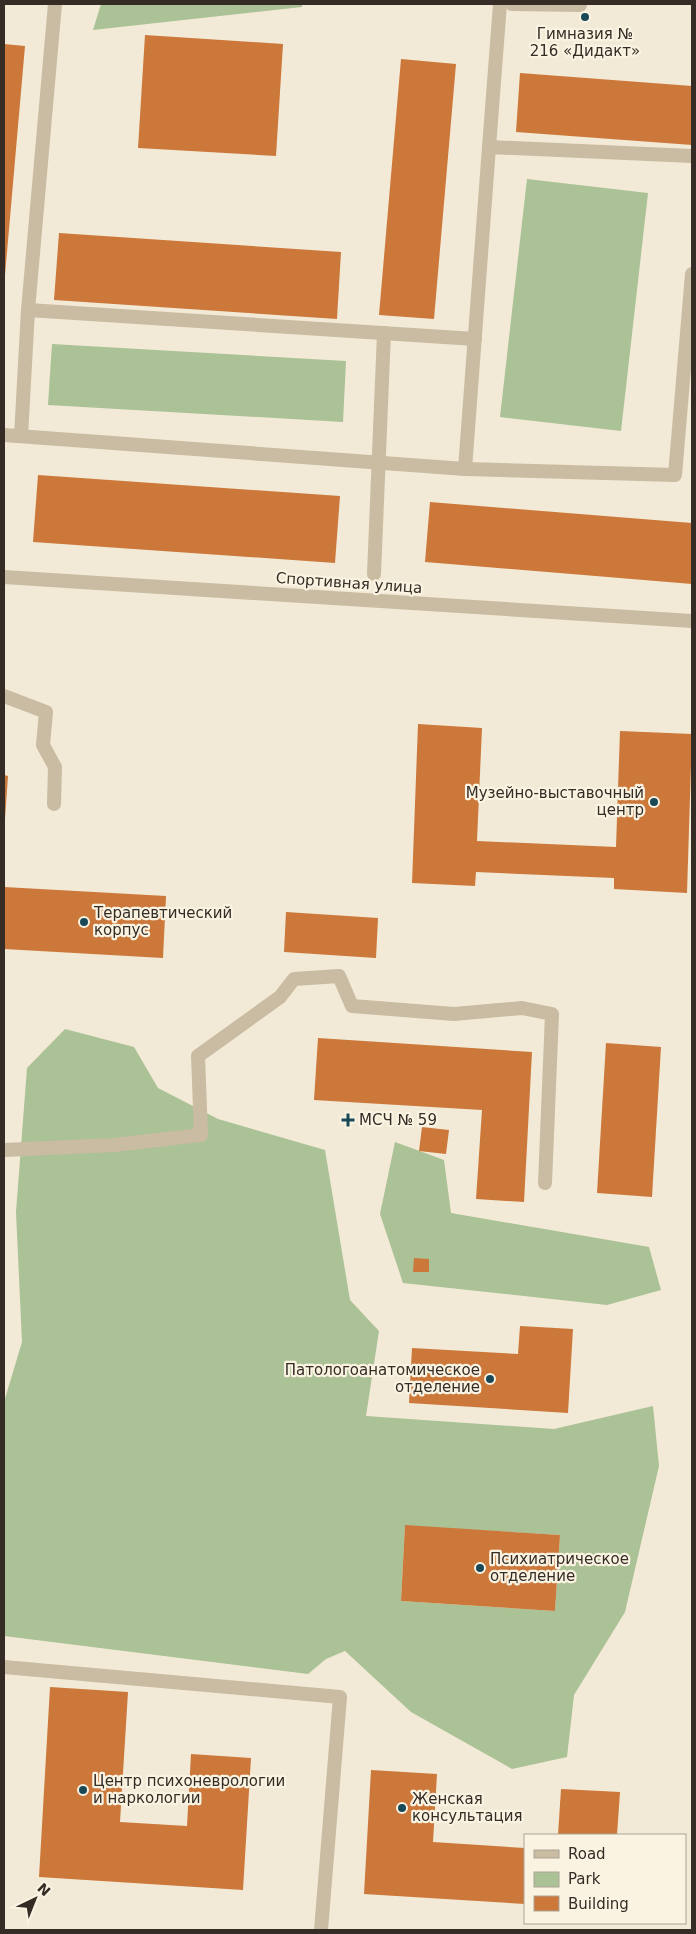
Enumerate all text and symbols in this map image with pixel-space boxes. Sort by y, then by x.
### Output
marker: Гимназия № 216 «Дидакт» [579,11,591,23]
place label: Гимназия № 216 «Дидакт» [530,25,640,60]
street label: Спортивная улица [275,569,423,597]
place label: Музейно-выставочный центр [466,784,644,819]
marker: Музейно-выставочный центр [648,796,660,808]
place label: Терапевтический корпус [93,904,232,939]
marker: Терапевтический корпус [78,916,90,928]
place label: МСЧ № 59 [359,1111,437,1129]
marker: МСЧ № 59 [341,1113,355,1127]
place label: Патологоанатомическое отделение [285,1361,480,1396]
marker: Патологоанатомическое отделение [484,1373,496,1385]
place label: Психиатрическое отделение [490,1550,629,1585]
marker: Психиатрическое отделение [474,1562,486,1574]
place label: Центр психоневрологии и наркологии [93,1772,285,1807]
marker: Центр психоневрологии и наркологии [77,1784,89,1796]
place label: Женская консультация [412,1790,523,1825]
marker: Женская консультация [396,1802,408,1814]
legend [524,1834,686,1924]
text: Road [568,1845,606,1863]
text: Park [568,1870,601,1888]
north arrow [10,1874,60,1924]
text: N [34,1880,54,1899]
text: Building [568,1895,629,1913]

